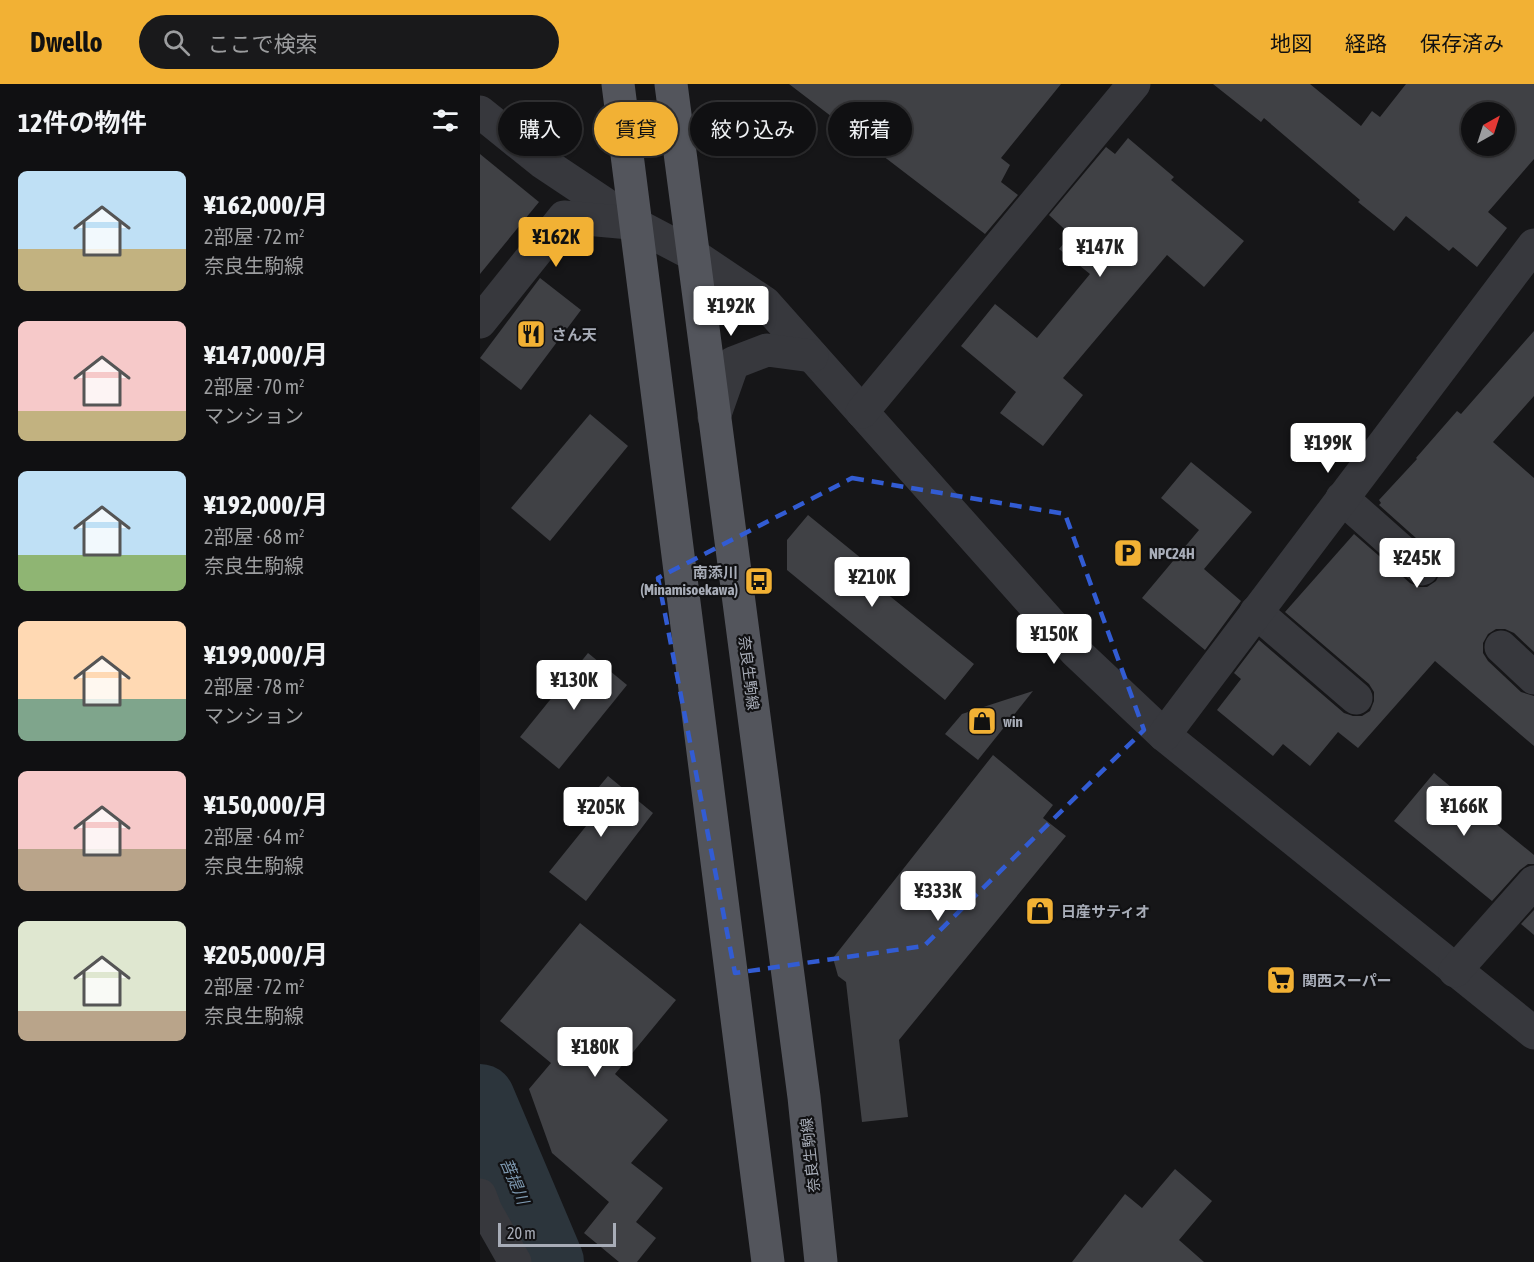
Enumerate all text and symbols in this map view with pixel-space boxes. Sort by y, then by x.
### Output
search box [139,15,559,69]
text: Dwello [30,26,103,58]
icon: search [160,26,193,59]
text: ここで検索 [208,31,318,57]
text: 地図 [1270,31,1312,55]
text: 経路 [1345,31,1387,55]
text: 保存済み [1420,31,1504,55]
chip: 購入 [498,102,582,156]
chip: 賃貸 [594,102,678,156]
chip: 絞り込み [690,102,816,156]
chip: 新着 [828,102,912,156]
north arrow [1461,102,1515,156]
map controls [1461,102,1515,156]
icon: filters [429,104,462,137]
text: 12件の物件 [18,108,146,138]
text: ¥162,000/月 [204,190,328,220]
icon: home [66,195,138,267]
pin: ¥162K [514,217,598,268]
text: 2部屋 · 72 m² [204,225,305,248]
text: ¥162K [533,225,579,248]
pin: ¥147K [1058,227,1142,278]
text: ¥147K [1077,235,1123,258]
text: 奈良生駒線 [204,254,304,277]
pin: ¥192K [689,286,773,337]
text: ¥192K [708,294,754,317]
restaurant icon: さん天 [515,318,547,350]
place label: さん天 [552,326,597,343]
text: ¥147,000/月 [204,340,328,370]
icon: home [66,345,138,417]
text: 2部屋 · 70 m² [204,375,305,398]
text: マンション [204,404,304,427]
pin: ¥199K [1286,423,1370,474]
text: ¥199K [1305,431,1351,454]
text: ¥192,000/月 [204,490,328,520]
icon: home [66,495,138,567]
text: 2部屋 · 68 m² [204,525,305,548]
parking icon: NPC24H [1112,537,1144,569]
pin: ¥245K [1375,538,1459,589]
place label: NPC24H [1149,545,1195,562]
text: ¥245K [1394,546,1440,569]
text: 奈良生駒線 [204,554,304,577]
pin: ¥210K [830,557,914,608]
place label: 南添川 (Minamisoekawa) [640,564,738,598]
bus stop icon: 南添川 (Minamisoekawa) [743,565,775,597]
text: ¥210K [849,565,895,588]
pin: ¥150K [1012,614,1096,665]
text: ¥150K [1031,622,1077,645]
street label: 奈良生駒線 [736,635,762,711]
text: ¥199,000/月 [204,640,328,670]
icon: home [66,645,138,717]
pin: ¥130K [532,660,616,711]
text: ¥130K [551,668,597,691]
text: 2部屋 · 78 m² [204,675,305,698]
text: マンション [204,704,304,727]
shop icon: win [966,705,998,737]
place label: win [1003,713,1023,730]
pin: ¥166K [1422,786,1506,837]
pin: ¥205K [559,787,643,838]
text: ¥150,000/月 [204,790,328,820]
text: ¥166K [1441,794,1487,817]
icon: home [66,795,138,867]
text: ¥205K [578,795,624,818]
text: 2部屋 · 64 m² [204,825,305,848]
text: 奈良生駒線 [204,854,304,877]
pin: ¥333K [896,871,980,922]
text: ¥333K [915,879,961,902]
shop icon: 日産サティオ [1024,895,1056,927]
place label: 日産サティオ [1061,903,1150,920]
text: ¥205,000/月 [204,940,328,970]
icon: home [66,945,138,1017]
supermarket icon: 関西スーパー [1265,964,1297,996]
place label: 関西スーパー [1302,972,1392,989]
text: 2部屋 · 72 m² [204,975,305,998]
text: 奈良生駒線 [204,1004,304,1027]
pin: ¥180K [553,1027,637,1078]
text: ¥180K [572,1035,618,1058]
street label: 奈良生駒線 [798,1117,822,1193]
water label: 菩提川 [497,1155,533,1208]
scale bar [498,1220,616,1248]
text: 20 m [507,1224,536,1242]

